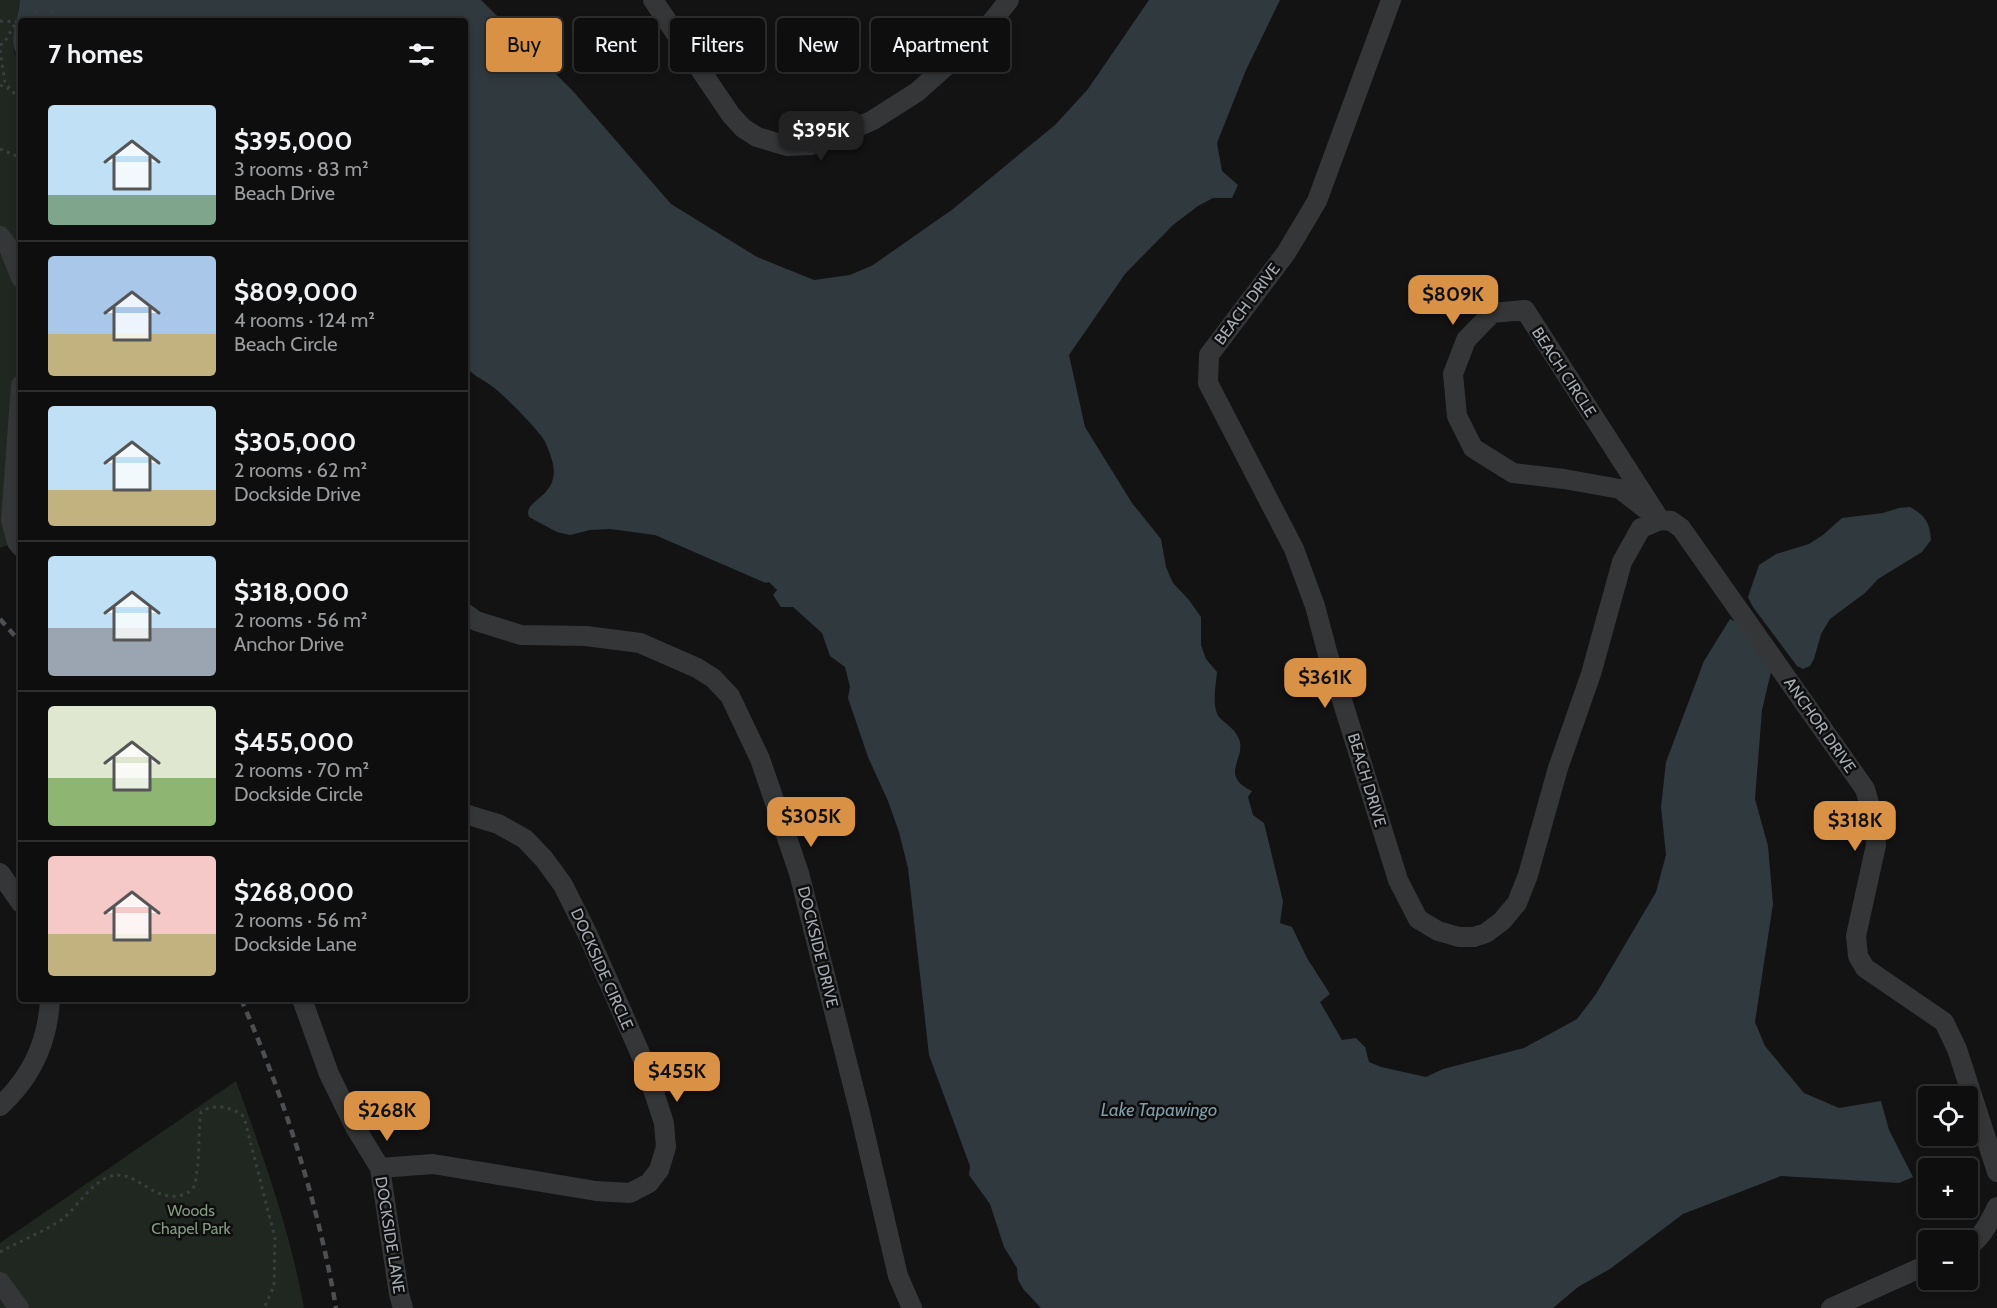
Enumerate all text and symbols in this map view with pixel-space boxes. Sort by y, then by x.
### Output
chip: Buy [486,18,562,72]
chip: Rent [574,18,658,72]
chip: Filters [670,18,765,72]
chip: New [777,18,859,72]
chip: Apartment [871,18,1010,72]
text: 7 homes [48,38,143,70]
icon: filters [405,38,438,71]
pin: $395K [779,111,863,162]
text: $395K [793,118,849,142]
text: $395,000 [234,125,353,157]
icon: home [96,129,168,201]
text: 3 rooms · 83 m² [234,157,369,181]
text: Beach Drive [234,181,335,205]
street label: BEACH DRIVE [1210,260,1284,348]
pin: $809K [1411,275,1495,326]
text: $809,000 [234,276,358,308]
icon: home [96,280,168,352]
text: $809K [1422,282,1484,306]
text: 4 rooms · 124 m² [234,308,375,332]
street label: BEACH CIRCLE [1528,324,1600,421]
text: Beach Circle [234,332,337,356]
text: $305,000 [234,426,356,458]
icon: home [96,430,168,502]
text: 2 rooms · 62 m² [234,458,367,482]
text: Dockside Drive [234,482,361,506]
text: $318,000 [234,576,349,608]
icon: home [96,580,168,652]
text: 2 rooms · 56 m² [234,608,367,632]
text: Anchor Drive [234,632,344,656]
pin: $361K [1283,658,1367,709]
text: $361K [1298,665,1352,689]
street label: ANCHOR DRIVE [1780,674,1860,776]
text: $455,000 [234,726,354,758]
icon: home [96,730,168,802]
street label: BEACH DRIVE [1344,731,1390,829]
text: 2 rooms · 70 m² [234,758,369,782]
text: Dockside Circle [234,782,363,806]
pin: $305K [769,797,853,848]
pin: $318K [1813,801,1897,852]
text: $305K [781,804,841,828]
text: $318K [1828,808,1882,832]
text: $268,000 [234,876,354,908]
icon: home [96,880,168,952]
street label: DOCKSIDE DRIVE [794,884,842,1010]
street label: DOCKSIDE CIRCLE [567,905,637,1033]
text: 2 rooms · 56 m² [234,908,367,932]
text: Dockside Lane [234,932,357,956]
pin: $455K [635,1052,719,1103]
text: $455K [648,1059,706,1083]
map controls [1918,1086,1978,1290]
button: locate [1918,1086,1978,1146]
pin: $268K [345,1091,429,1142]
text: $268K [358,1098,416,1122]
water label: Lake Tapawingo [1101,1099,1217,1121]
button: + [1918,1158,1978,1218]
street label: DOCKSIDE LANE [371,1175,409,1295]
park label: Woods Chapel Park [151,1201,232,1238]
button: − [1918,1230,1978,1290]

